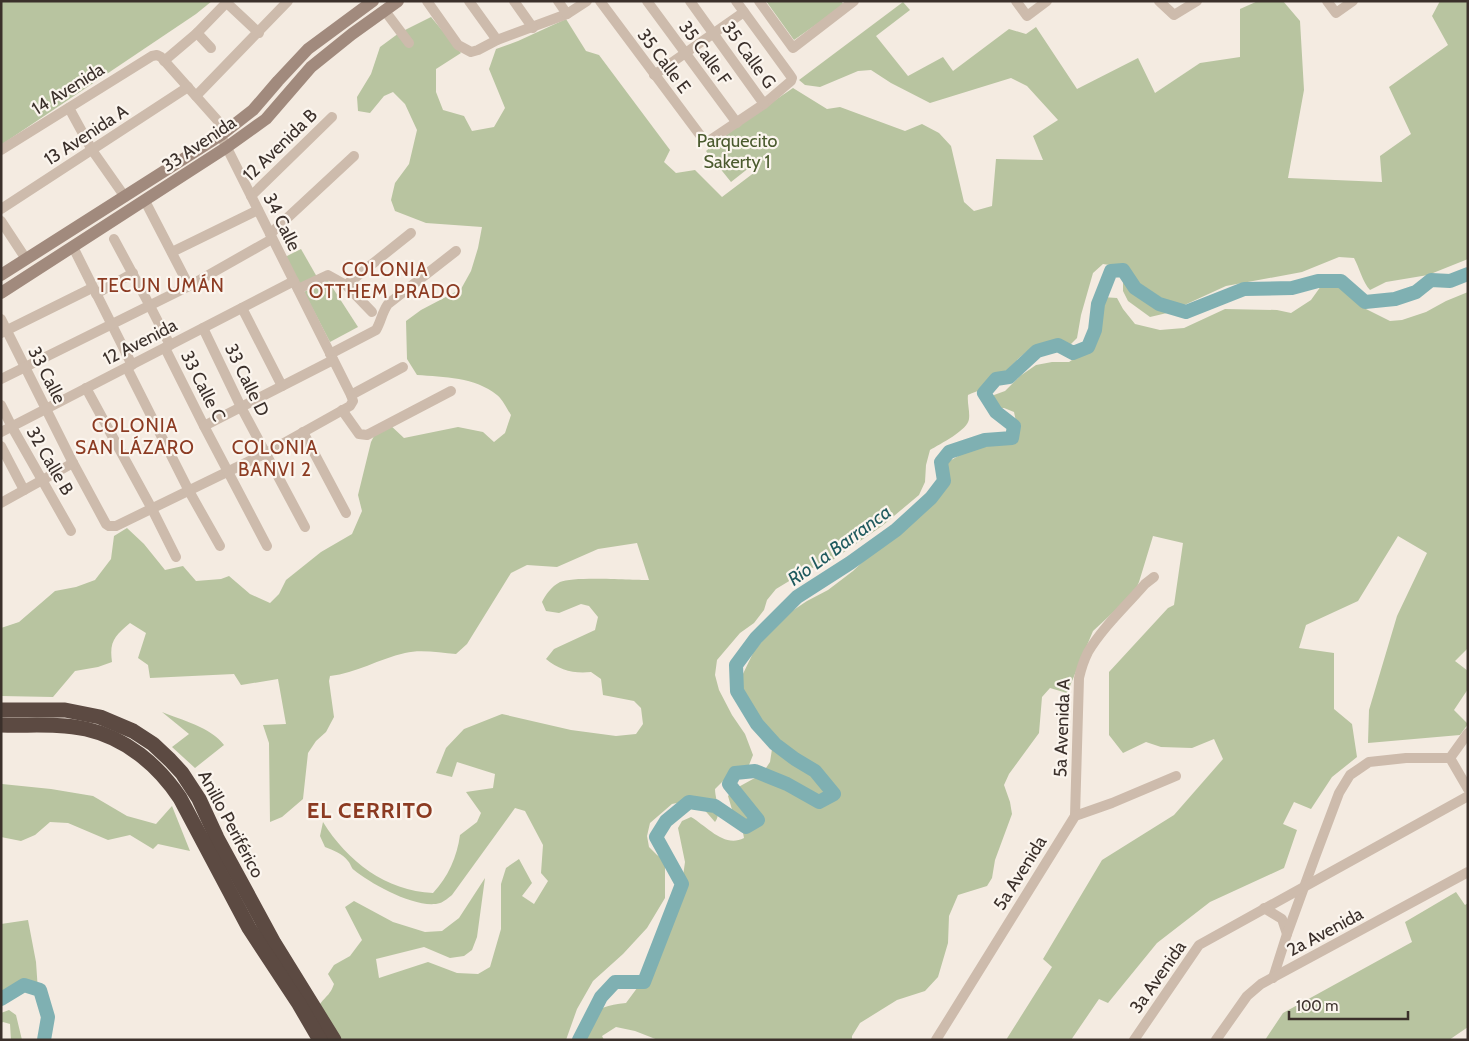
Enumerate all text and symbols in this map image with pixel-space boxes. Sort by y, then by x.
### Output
street label: 35 Calle F [674,16,736,90]
street label: 35 Calle G [717,17,781,93]
street label: 35 Calle E [633,24,695,98]
street label: 14 Avenida [28,58,109,120]
street label: 13 Avenida A [40,100,132,170]
street label: 12 Avenida B [238,104,322,186]
street label: 33 Avenida [158,111,240,177]
park label: Parquecito Sakerty 1 [697,130,777,173]
street label: 34 Calle [259,190,305,254]
district label: COLONIA OTTHEM PRADO [309,258,461,303]
district label: TECUN UMÁN [97,273,225,297]
street label: 12 Avenida [99,314,181,370]
street label: 33 Calle D [220,340,274,420]
street label: 33 Calle [23,343,71,407]
street label: 33 Calle C [176,347,230,425]
district label: COLONIA SAN LÁZARO [75,414,195,459]
street label: 32 Calle B [22,423,78,499]
district label: COLONIA BANVI 2 [232,436,318,481]
water label: Río La Barranca [783,500,895,591]
street label: 5a Avenida A [1049,678,1075,778]
street label: Anillo Periférico [193,766,269,882]
district label: EL CERRITO [307,797,433,824]
street label: 5a Avenida [989,832,1052,914]
street label: 2a Avenida [1283,903,1367,961]
street label: 3a Avenida [1125,936,1191,1017]
scale bar [1289,988,1408,1020]
text: 100 m [1296,997,1338,1015]

